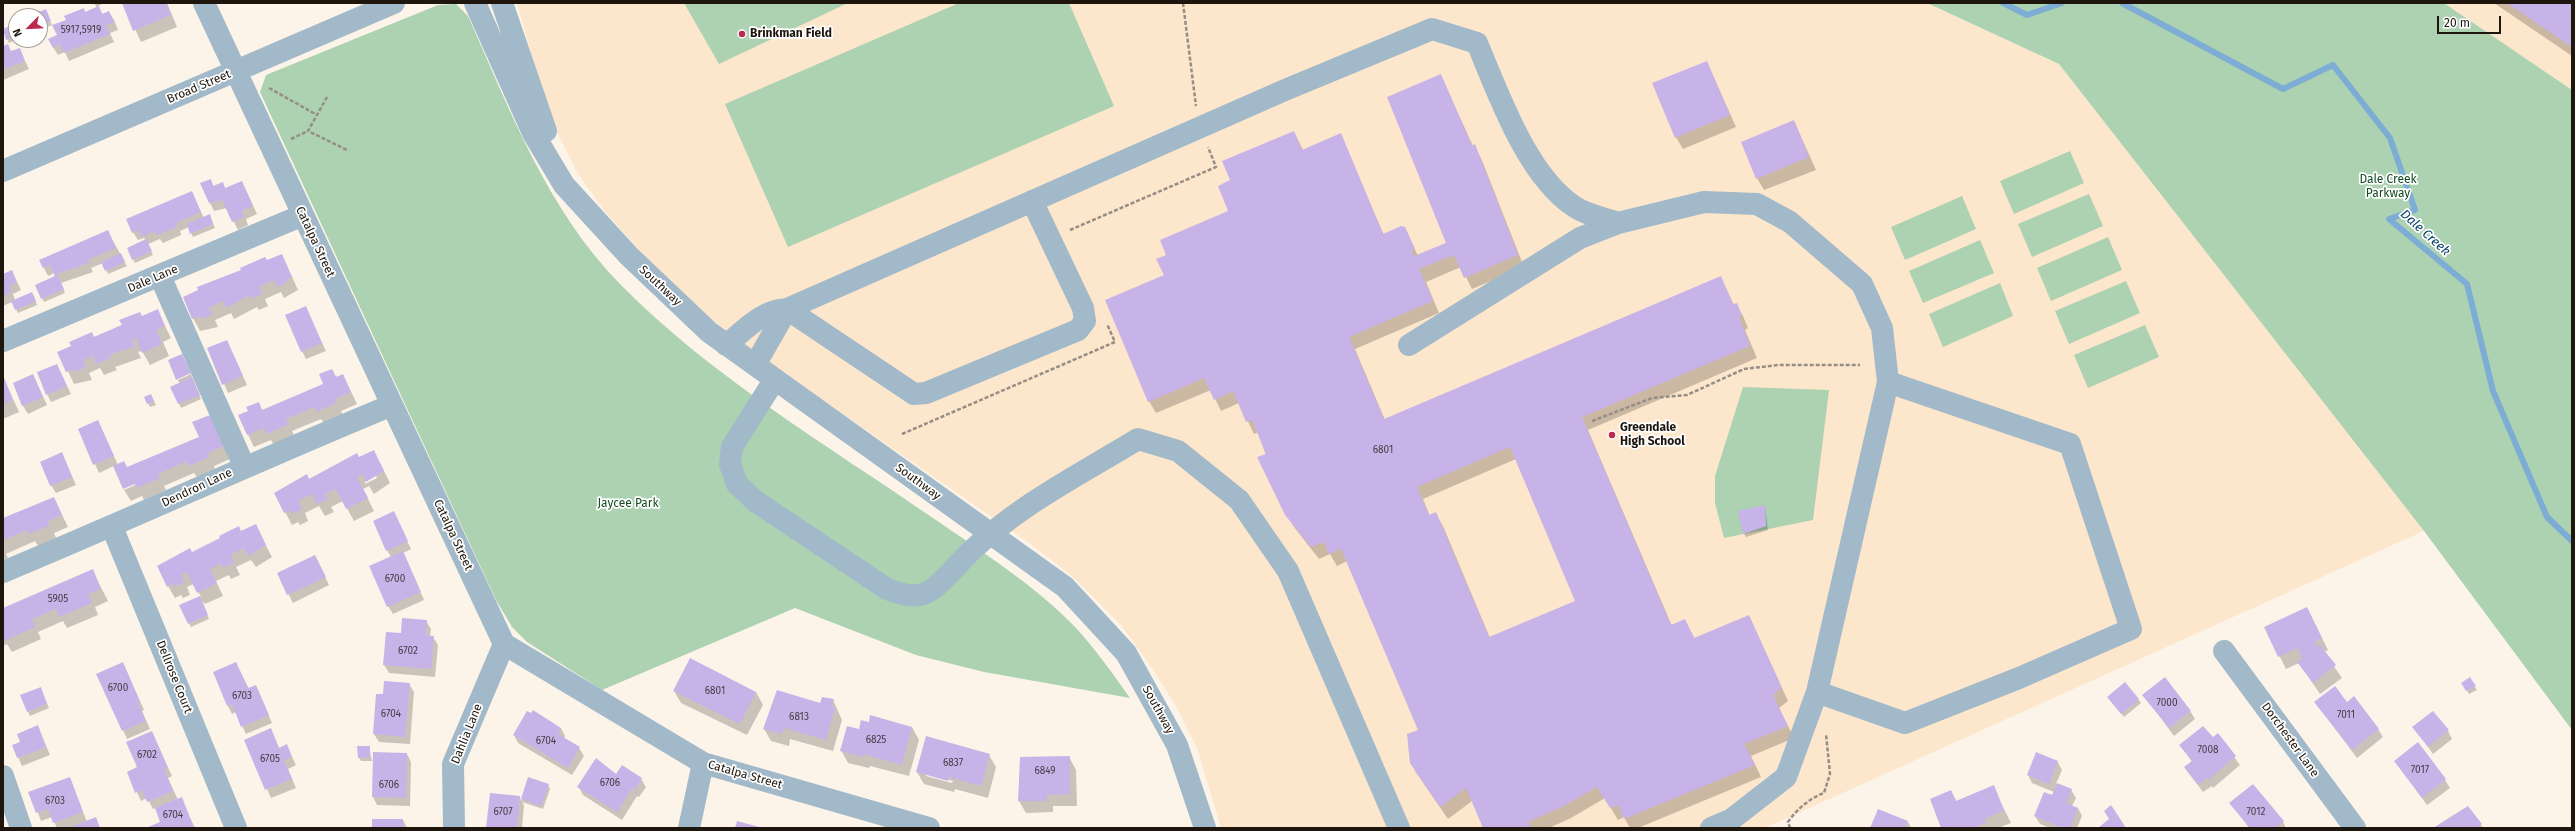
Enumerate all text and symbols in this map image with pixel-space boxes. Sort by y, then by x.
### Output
north arrow [8,8,48,48]
scale bar [2439,8,2503,34]
text: 20 m [2444,16,2470,30]
house number: 5917,5919 [61,24,101,36]
text: N [10,27,25,39]
place label: Brinkman Field [750,27,832,41]
marker: Brinkman Field [737,29,747,39]
street label: Broad Street [165,67,233,107]
park label: Dale Creek Parkway [2359,173,2417,201]
street label: Catalpa Street [292,204,338,280]
water label: Dale Creek [2397,207,2453,259]
street label: Dale Lane [126,262,180,296]
street label: Southway [636,263,684,309]
place label: Greendale High School [1620,421,1685,449]
marker: Greendale High School [1607,430,1617,440]
house number: 6801 [1373,444,1393,456]
street label: Southway [892,461,944,503]
street label: Dendron Lane [160,465,234,511]
street label: Catalpa Street [430,497,476,573]
park label: Jaycee Park [597,497,659,511]
house number: 6700 [385,573,405,585]
house number: 5905 [48,593,68,605]
street label: Dellrose Court [153,638,195,716]
house number: 6702 [398,645,418,657]
house number: 6700 [108,682,128,694]
street label: Southway [1139,684,1177,736]
house number: 6801 [705,685,725,697]
house number: 6703 [232,690,252,702]
house number: 7000 [2156,697,2178,709]
street label: Dorchester Lane [2258,700,2322,780]
street label: Dahlia Lane [448,702,486,766]
house number: 6704 [381,708,401,720]
house number: 7011 [2337,709,2355,721]
house number: 6813 [789,711,809,723]
house number: 6825 [866,734,886,746]
house number: 6704 [536,735,556,747]
house number: 7008 [2198,744,2218,756]
house number: 6702 [137,749,157,761]
house number: 6705 [260,753,280,765]
house number: 6837 [943,757,963,769]
street label: Catalpa Street [706,758,784,792]
house number: 7017 [2411,764,2429,776]
house number: 6849 [1034,765,1056,777]
house number: 6706 [600,777,620,789]
house number: 6706 [379,779,399,791]
house number: 6703 [45,795,65,807]
house number: 6707 [493,806,513,818]
house number: 7012 [2247,806,2265,818]
house number: 6704 [163,809,183,821]

